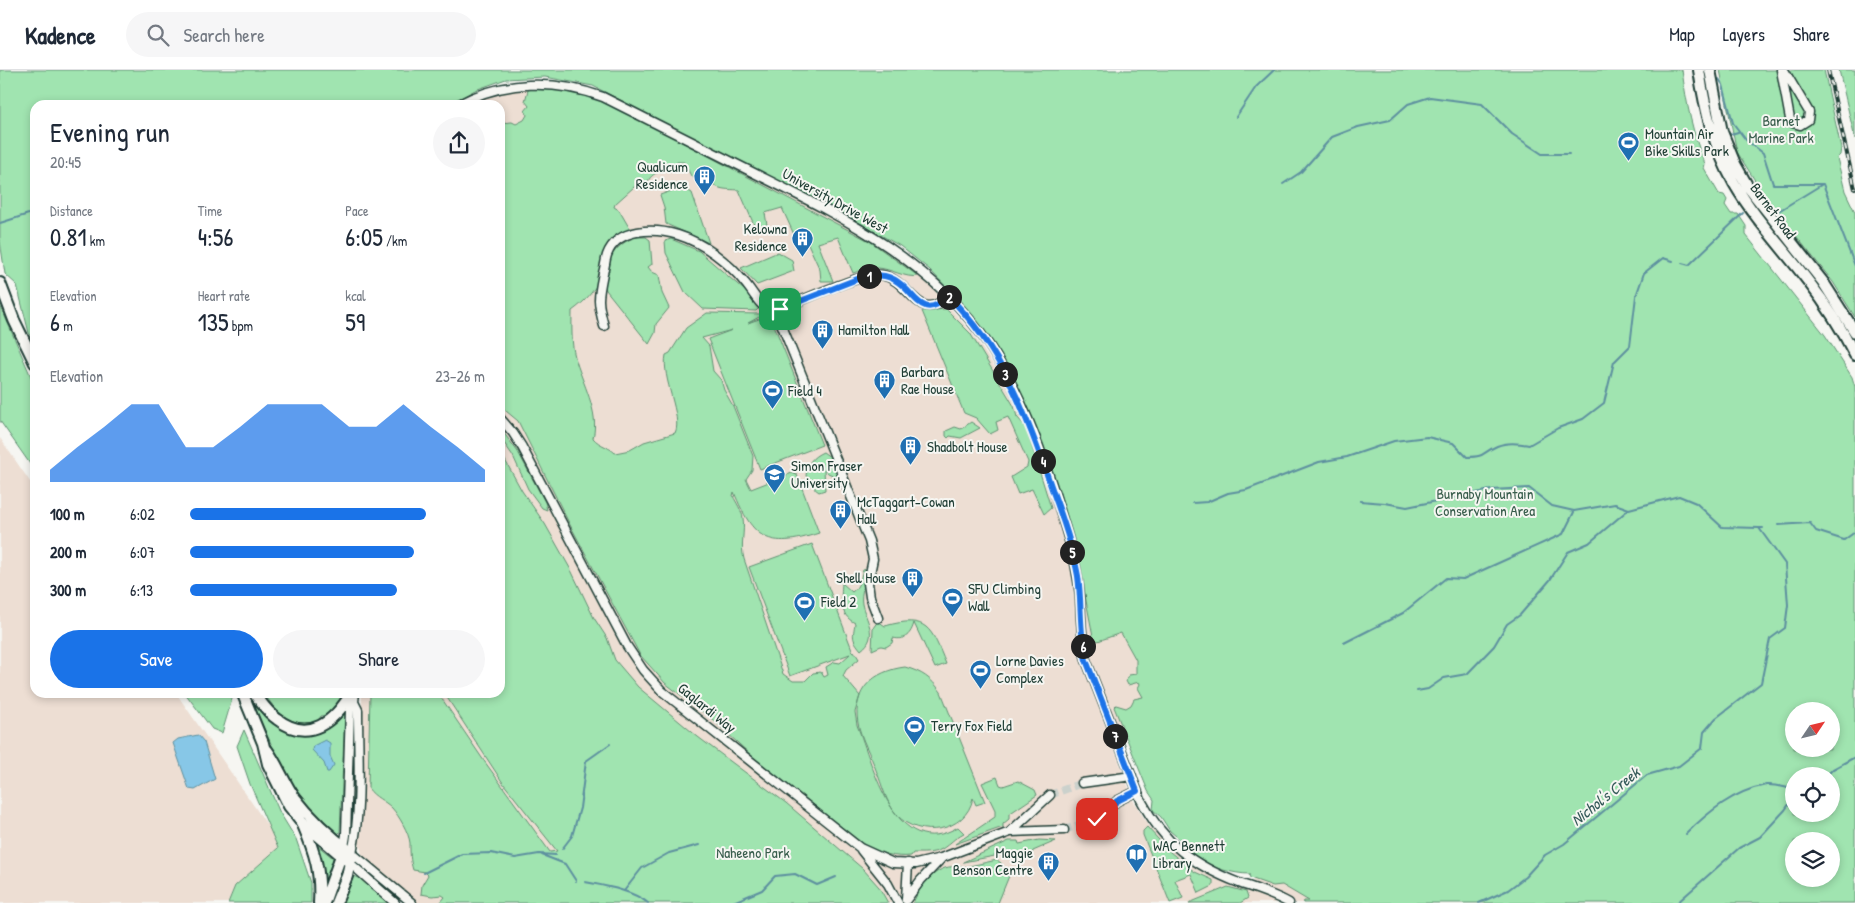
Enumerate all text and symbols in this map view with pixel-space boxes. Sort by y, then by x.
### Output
search box [126,12,476,57]
text: Kadence [25,19,96,51]
icon: search [144,21,172,49]
text: Search here [184,22,265,48]
text: Map [1669,22,1695,47]
text: Layers [1723,22,1765,47]
text: Share [1793,22,1830,47]
park label: Barnet Marine Park [1748,110,1814,148]
text: Evening run [50,113,170,151]
button: share [433,117,485,169]
place label: Mountain Air Bike Skills Park [1645,123,1729,161]
sports icon: Mountain Air Bike Skills Park [1617,131,1641,162]
text: 20:45 [50,151,81,173]
place label: Qualicum Residence [636,156,688,194]
street label: University Drive West [779,163,893,239]
building icon: Qualicum Residence [692,164,716,195]
street label: Barnet Road [1745,178,1801,243]
text: Distance [50,201,93,220]
text: Time [198,201,222,220]
text: Pace [345,201,369,220]
place label: Kelowna Residence [735,218,787,256]
text: 0.81 [50,220,86,254]
text: 4:56 [198,220,233,254]
text: 6:05 [345,220,383,254]
building icon: Kelowna Residence [791,226,815,257]
text: km [86,231,105,250]
text: /km [383,231,407,250]
pin: 1 [856,264,882,288]
text: 1 [867,267,872,286]
pin: 2 [936,284,962,310]
text: Elevation [50,286,97,305]
text: Heart rate [198,286,250,305]
text: kcal [345,286,366,305]
pin [759,288,801,330]
text: 2 [946,288,953,307]
icon: arrive [766,295,794,323]
text: 6 [50,305,60,339]
text: 135 [198,305,229,339]
text: 59 [345,305,365,339]
text: m [60,316,73,335]
text: bpm [229,316,253,335]
building icon: Hamilton Hall [810,318,834,349]
place label: Hamilton Hall [838,319,910,340]
place label: Barbara Rae House [901,361,954,399]
pin: 3 [992,362,1018,386]
text: Elevation [50,365,103,387]
text: 23–26 m [435,365,485,387]
text: 3 [1002,365,1009,384]
building icon: Barbara Rae House [873,369,897,400]
sports icon: Field 4 [760,379,784,410]
place label: Field 4 [787,380,822,401]
building icon: Shadbolt House [899,435,923,466]
place label: Shadbolt House [927,436,1008,457]
pin: 4 [1030,448,1056,474]
text: 4 [1041,452,1046,471]
place label: Simon Fraser University [791,455,863,493]
school or university icon: Simon Fraser University [763,463,787,494]
park label: Burnaby Mountain Conservation Area [1435,483,1535,521]
place label: McTaggart-Cowan Hall [857,491,955,529]
building icon: McTaggart-Cowan Hall [829,499,853,530]
text: 100 m [50,503,85,525]
text: 6:02 [130,503,155,525]
pin: 5 [1060,540,1084,564]
text: 200 m [50,541,86,563]
text: 6:07 [130,541,155,563]
text: 5 [1070,543,1075,562]
building icon: Shell House [900,566,924,597]
place label: Shell House [836,567,896,588]
place label: SFU Climbing Wall [968,578,1041,616]
text: 300 m [50,579,86,601]
text: 6:13 [130,579,153,601]
sports icon: SFU Climbing Wall [940,586,964,617]
sports icon: Field 2 [793,590,817,621]
place label: Field 2 [820,591,856,612]
button: Save [50,630,263,688]
button: Share [273,630,485,688]
pin: 6 [1070,634,1096,658]
text: 6 [1081,637,1086,656]
place label: Lorne Davies Complex [996,650,1064,688]
sports icon: Lorne Davies Complex [968,658,992,689]
street label: Gaglardi Way [674,678,741,738]
north arrow [1785,702,1840,758]
map controls [1785,702,1840,887]
sports icon: Terry Fox Field [903,714,927,745]
place label: Terry Fox Field [931,715,1012,736]
pin: 7 [1102,724,1128,748]
text: 7 [1112,727,1119,746]
water label: Nichol's Creek [1566,761,1645,831]
button: locate [1785,767,1840,822]
pin [1076,798,1118,840]
icon: check [1083,805,1111,833]
button: layers [1785,832,1840,887]
place label: WAC Bennett Library [1153,835,1225,873]
park label: Naheeno Park [716,842,790,863]
place label: Maggie Benson Centre [953,842,1033,880]
library icon: WAC Bennett Library [1125,843,1149,874]
building icon: Maggie Benson Centre [1037,850,1061,881]

